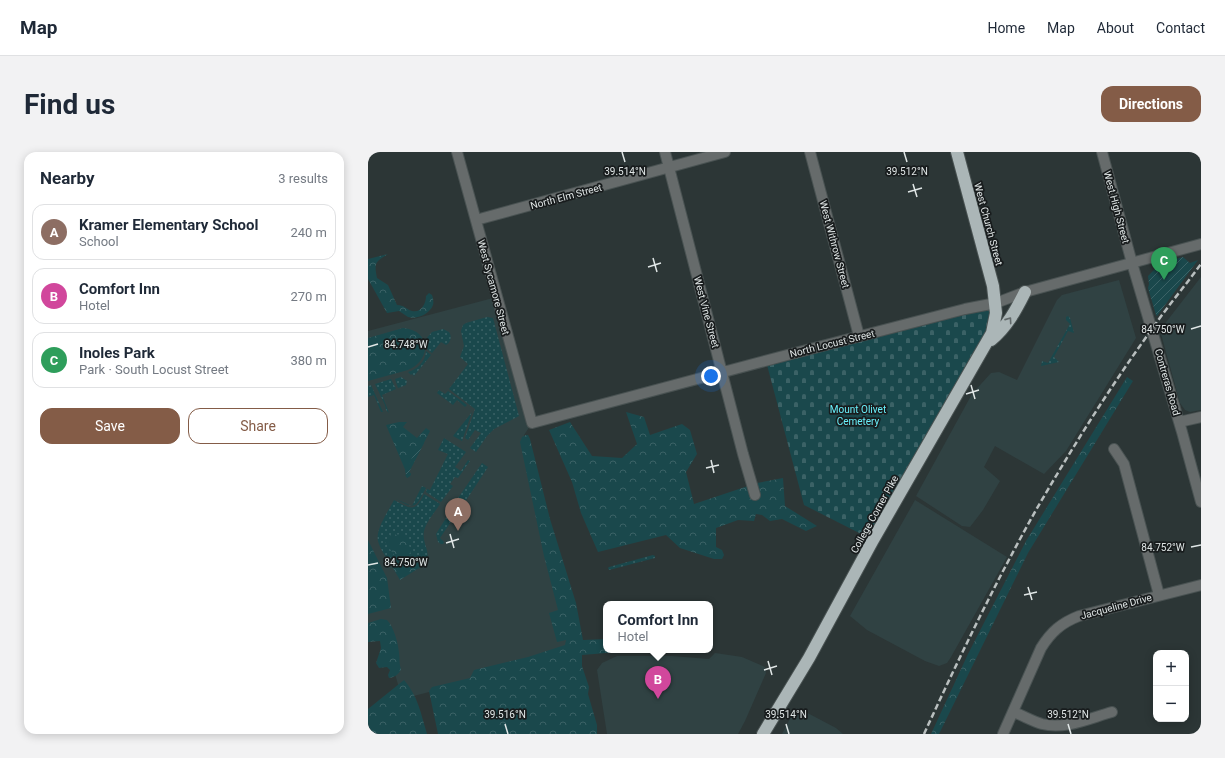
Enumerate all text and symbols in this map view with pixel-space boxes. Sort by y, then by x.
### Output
text: Map [20,16,58,39]
text: Home [987,20,1025,36]
text: Map [1047,20,1075,36]
text: About [1097,20,1134,36]
text: Contact [1156,20,1205,36]
button: Directions [1101,86,1201,122]
text: Find us [24,88,115,121]
text: 39.514°N [604,166,646,177]
text: 39.512°N [886,166,928,177]
text: Nearby [40,168,95,188]
street label: West High Street [1102,170,1131,245]
text: 3 results [278,171,328,186]
street label: West Church Street [972,181,1005,267]
street label: North Elm Street [529,182,603,211]
street label: West Withrow Street [818,199,852,289]
text: Kramer Elementary School [79,216,259,234]
text: A [50,225,58,240]
text: 240 m [290,225,327,240]
text: School [79,234,119,249]
street label: West Sycamore Street [476,238,512,336]
pin: C [1151,247,1177,280]
street label: West Vine Street [692,275,721,349]
text: Comfort Inn [79,280,160,298]
text: B [50,289,58,304]
text: 270 m [290,289,327,304]
text: Hotel [79,298,110,313]
one-way arrow [1004,317,1012,324]
text: 84.750°W [1141,324,1185,335]
street label: North Locust Street [789,328,876,359]
text: 84.748°W [384,339,428,350]
text: Inoles Park [79,344,155,362]
street label: Contreras Road [1153,348,1182,417]
text: C [50,353,58,368]
text: 380 m [290,353,327,368]
text: Park · South Locust Street [79,362,229,377]
your location [701,366,721,386]
park label: Mount Olivet Cemetery [830,404,886,427]
button: Save [40,408,180,444]
button: Share [188,408,328,444]
street label: College Corner Pike [849,473,900,555]
pin: A [445,498,471,531]
text: 84.752°W [1141,542,1185,553]
text: 84.750°W [384,557,428,568]
street label: Jacqueline Drive [1079,592,1153,621]
popup [603,601,713,653]
text: Comfort Inn [618,611,698,629]
text: Hotel [618,629,649,644]
map controls [1153,650,1189,722]
button: + [1153,650,1189,686]
pin: B [645,666,671,699]
button: − [1153,686,1189,722]
text: 39.516°N [484,709,526,720]
text: 39.514°N [765,709,807,720]
text: 39.512°N [1047,709,1089,720]

